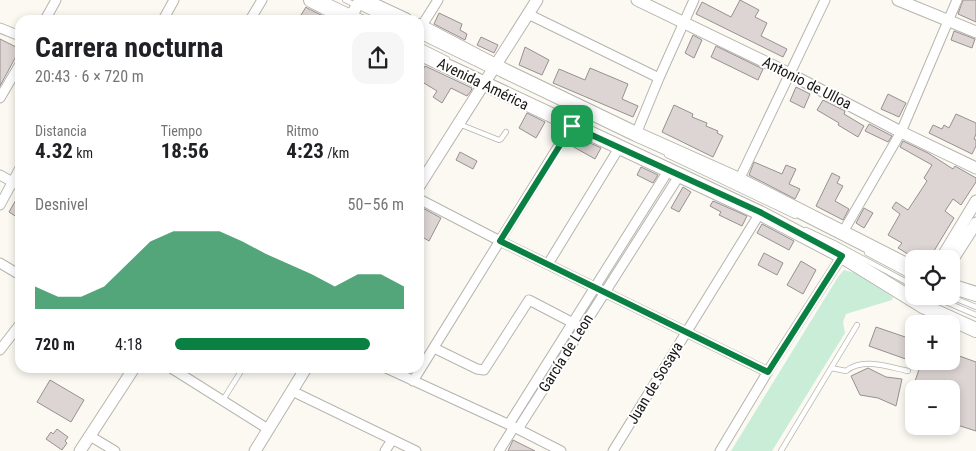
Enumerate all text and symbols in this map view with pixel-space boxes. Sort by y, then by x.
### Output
text: Carrera nocturna [35,31,224,64]
button: share [352,32,404,84]
street label: Antonio de Ulloa [760,53,854,113]
street label: Avenida América [434,54,532,114]
text: 20:43 · 6 × 720 m [35,67,144,86]
pin [551,105,593,147]
icon: arrive [558,112,586,140]
text: Distancia [35,123,87,139]
text: Tiempo [161,123,202,139]
text: Ritmo [286,123,319,139]
text: 4.32 [35,139,73,163]
text: 18:56 [161,139,209,163]
text: 4:23 [286,139,324,163]
text: km [73,145,93,161]
text: /km [324,145,349,161]
text: Desnivel [35,195,88,214]
text: 50–56 m [348,195,404,214]
map controls [905,250,960,435]
button: locate [905,250,960,305]
street label: García de Leon [535,311,597,395]
button: + [905,315,960,370]
text: 720 m [35,335,75,354]
text: 4:18 [115,335,142,354]
street label: Juan de Sosaya [623,339,687,427]
button: − [905,380,960,435]

